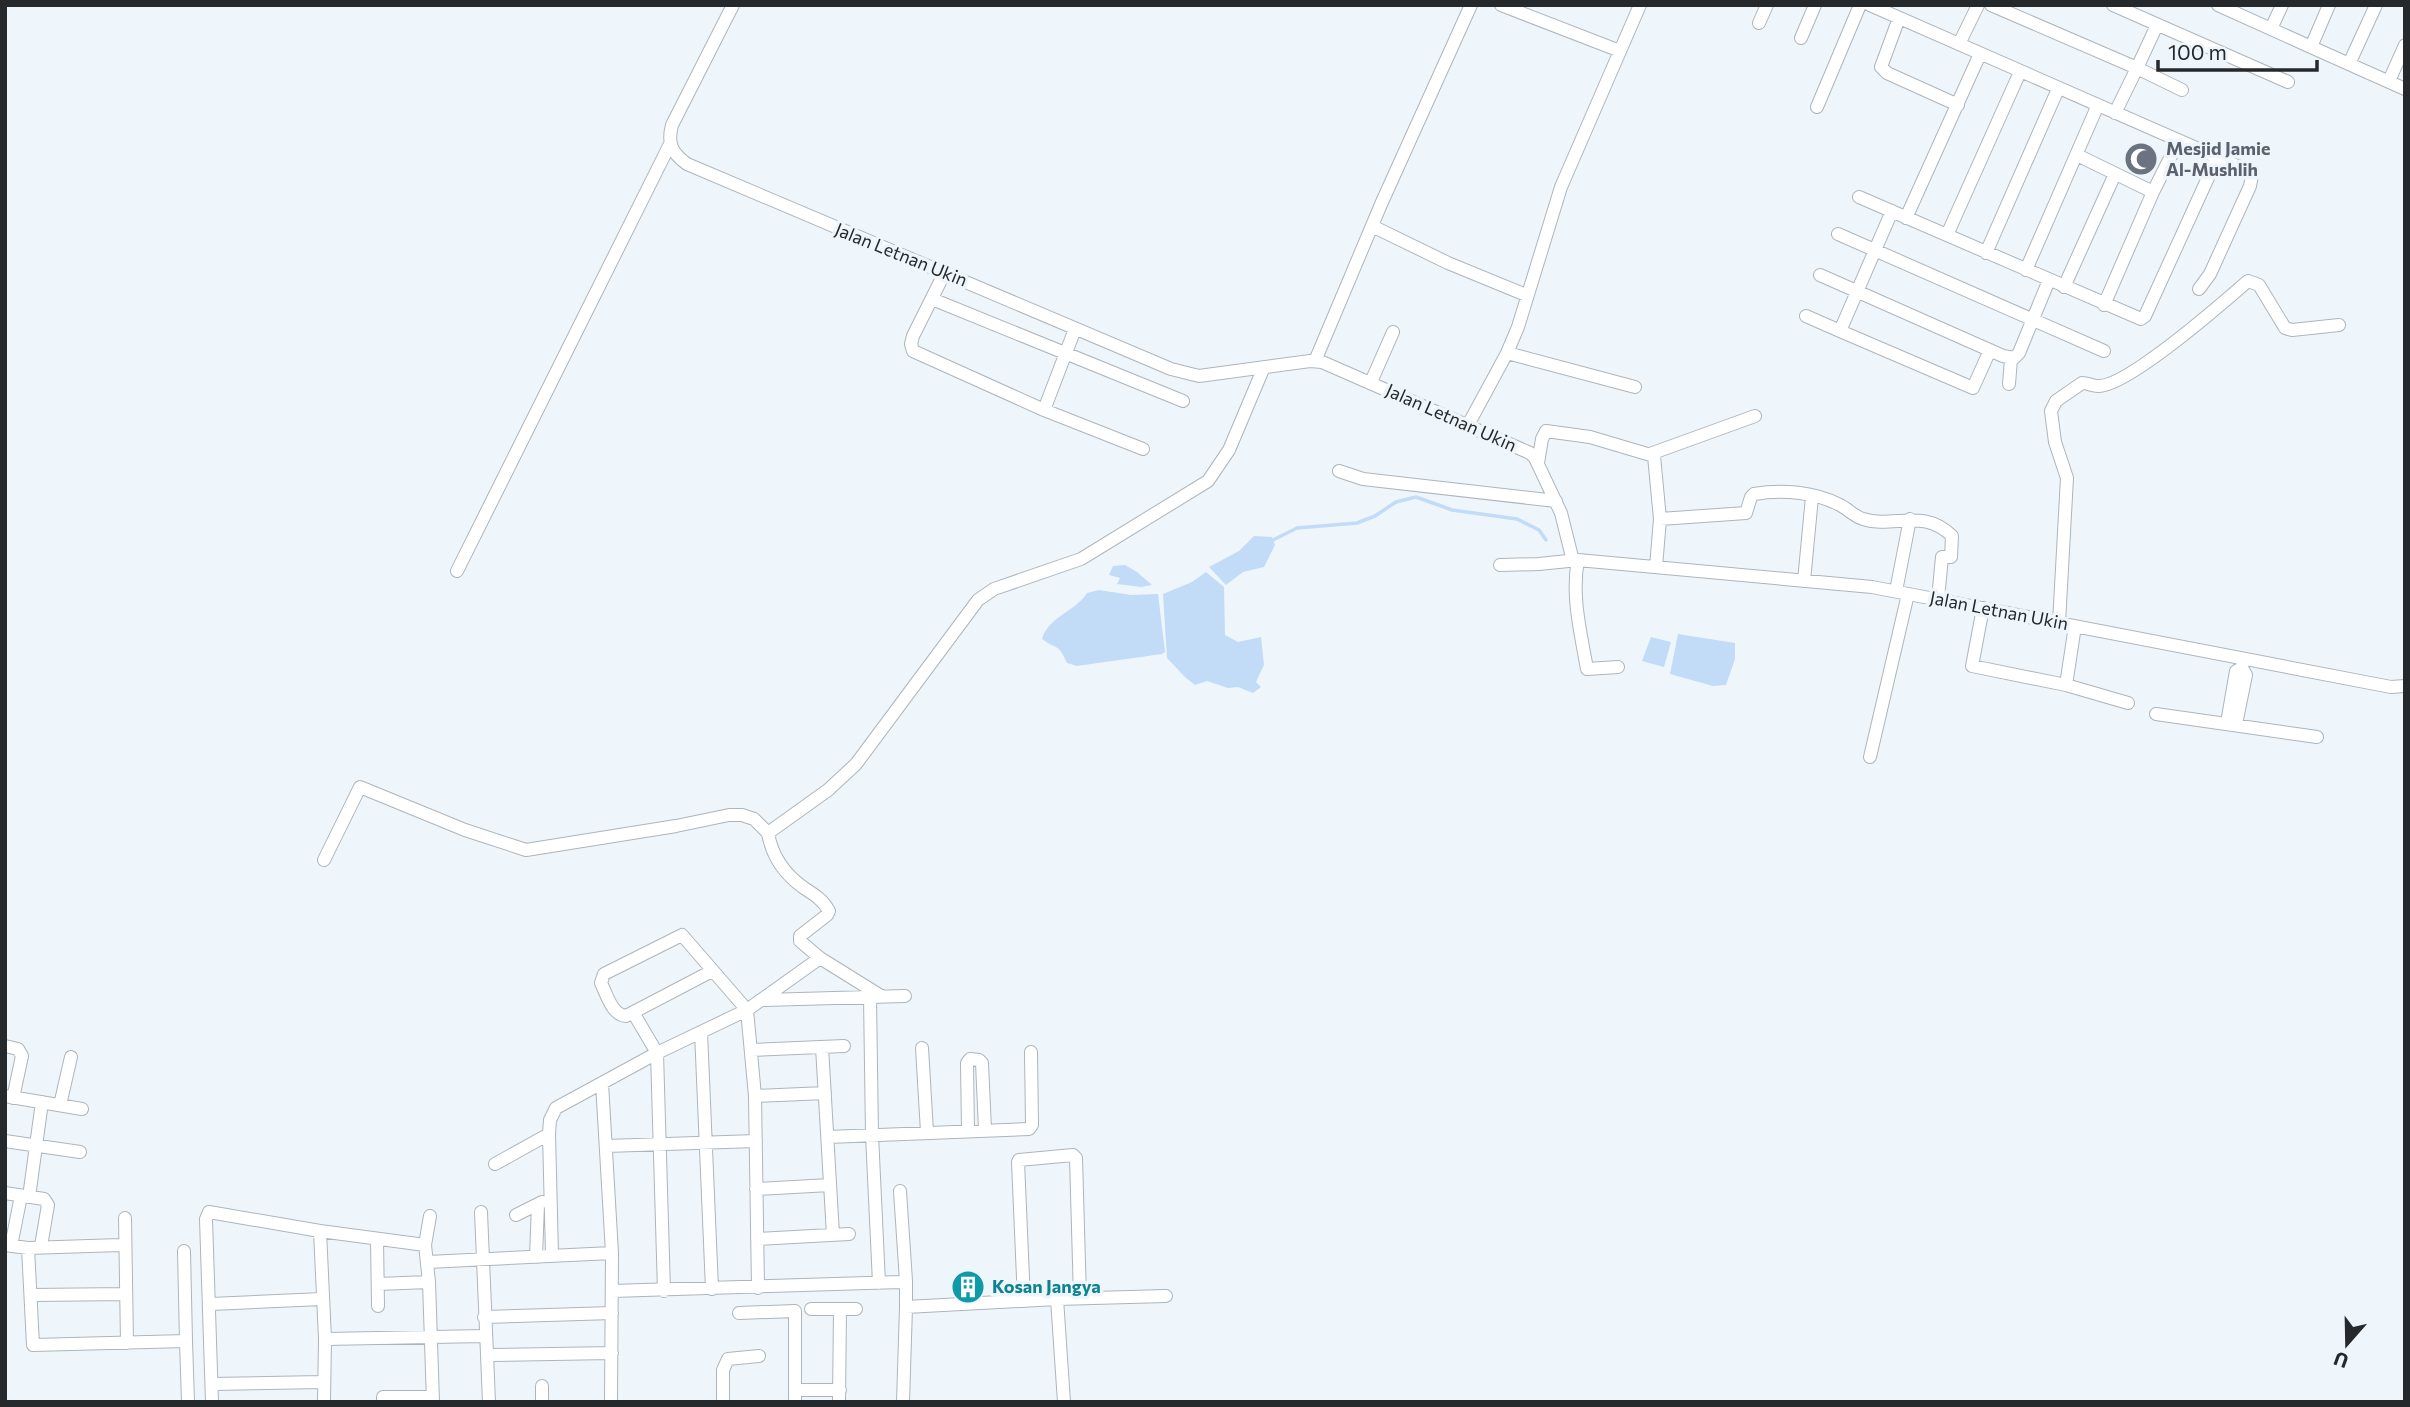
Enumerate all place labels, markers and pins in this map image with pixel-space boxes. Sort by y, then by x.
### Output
place label: Mesjid Jamie Al-Mushlih [2166,137,2271,180]
mosque icon: Mesjid Jamie Al-Mushlih [2122,140,2160,178]
building icon: Kosan Jangya [949,1268,987,1306]
place label: Kosan Jangya [992,1275,1101,1297]

